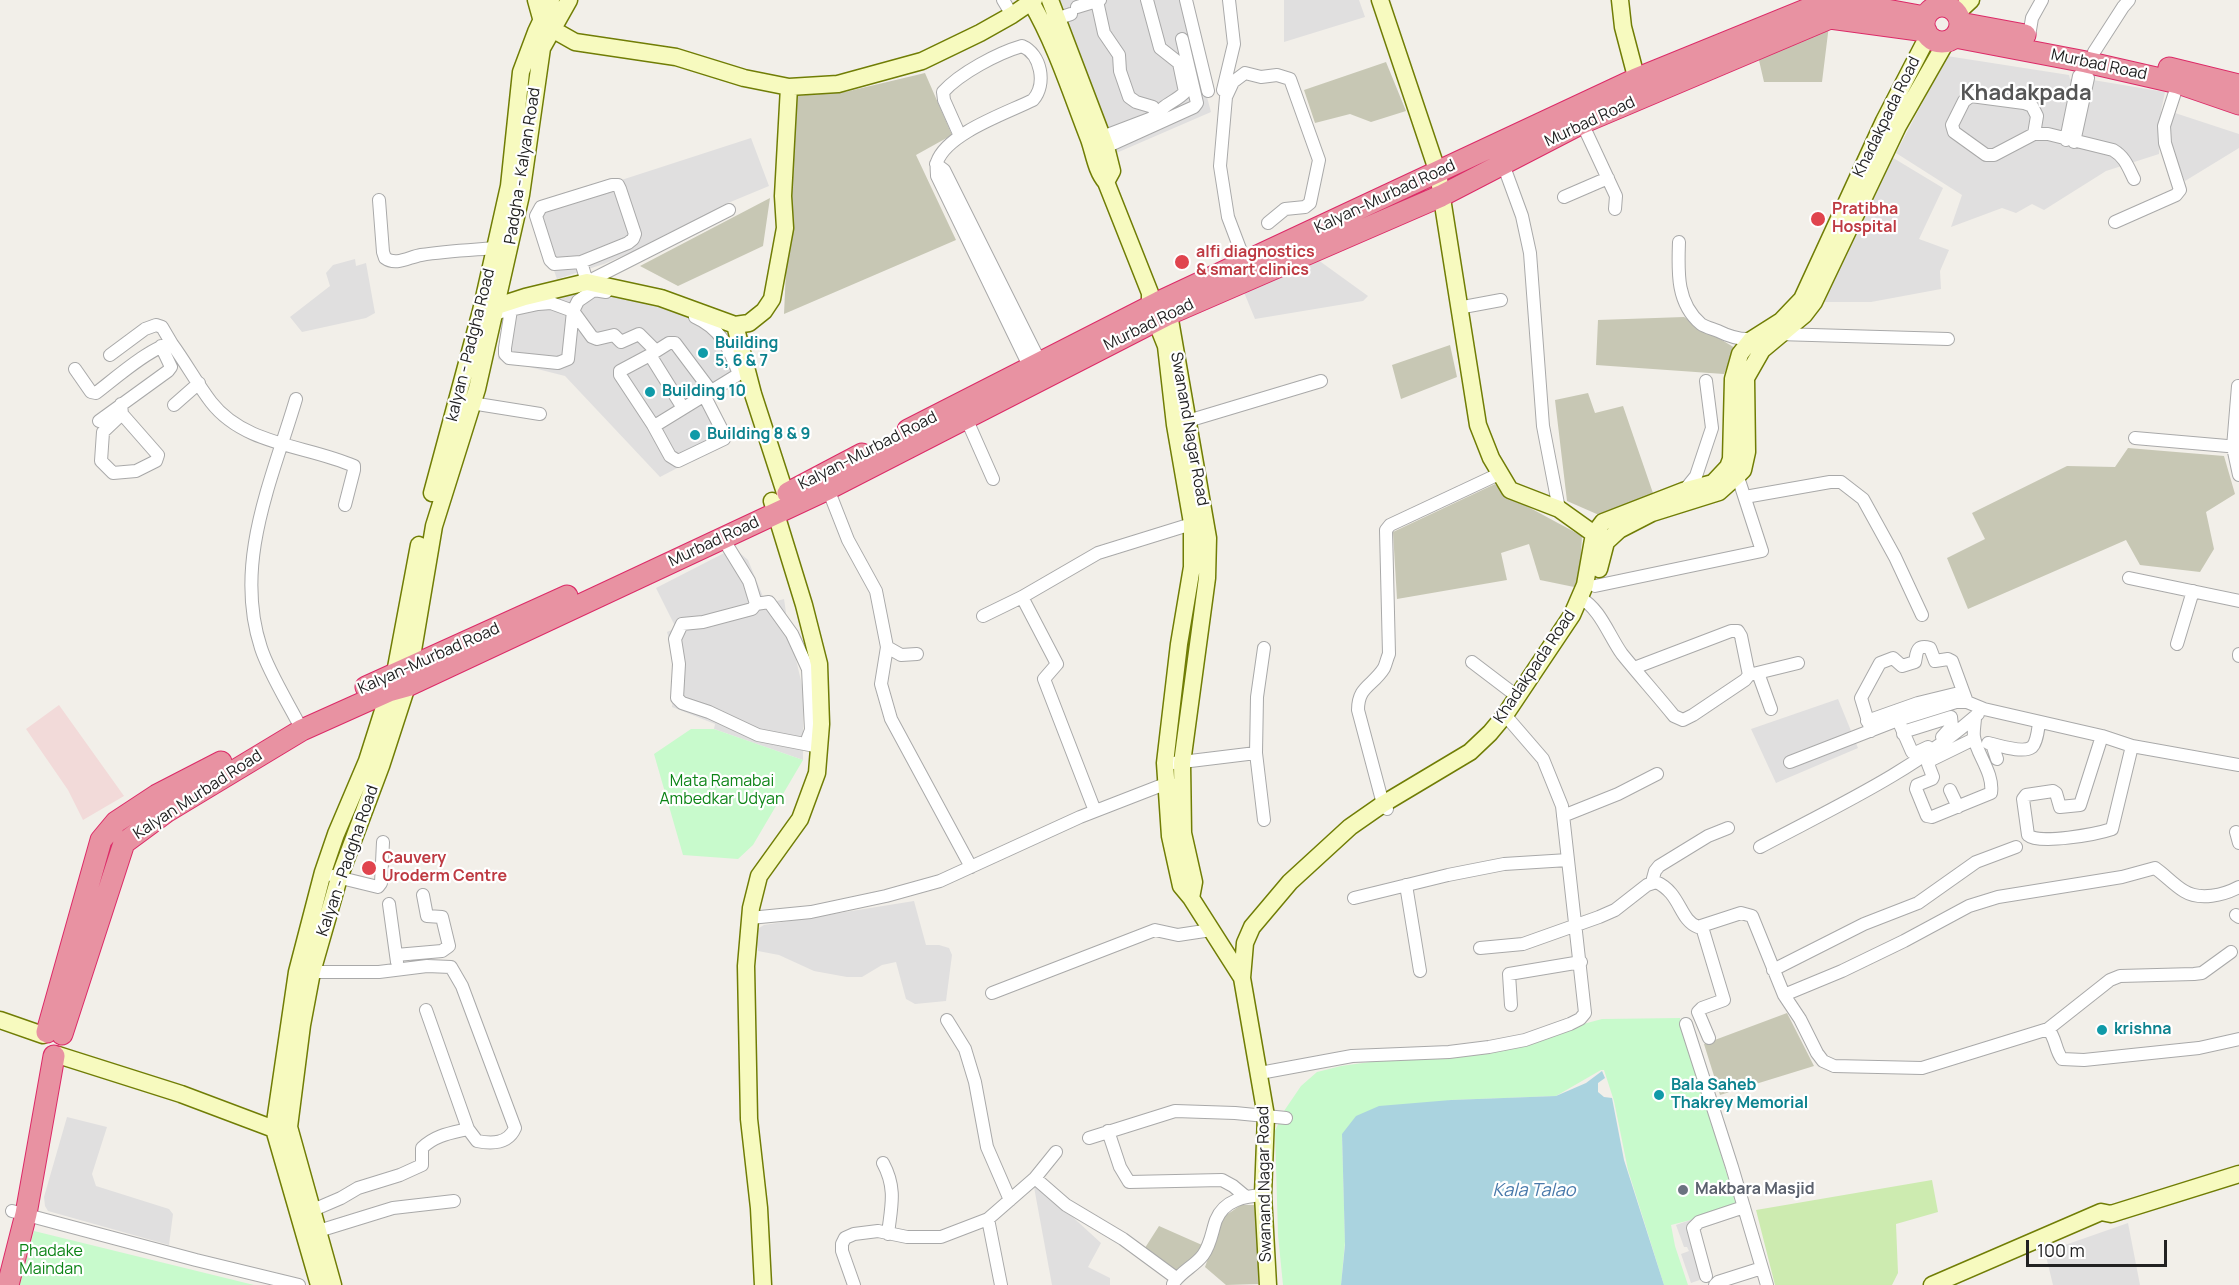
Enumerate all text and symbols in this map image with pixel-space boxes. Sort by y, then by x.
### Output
street label: Murbad Road [2049,45,2149,85]
street label: Khadakpada Road [1849,53,1925,181]
district label: Khadakpada [1960,81,2092,107]
street label: Padgha - Kalyan Road [501,86,545,246]
street label: Murbad Road [1542,93,1638,151]
street label: Kalyan-Murbad Road [1312,156,1458,238]
place label: Pratibha Hospital [1832,200,1898,238]
marker: Pratibha Hospital [1809,210,1827,228]
place label: alfi diagnostics & smart clinics [1196,243,1315,281]
marker: alfi diagnostics & smart clinics [1173,253,1191,271]
street label: kalyan - Padgha Road [443,267,499,423]
street label: Murbad Road [1101,295,1197,355]
place label: Building 5, 6 & 7 [715,334,778,372]
marker: Building 5, 6 & 7 [696,346,710,360]
street label: Swanand Nagar Road [1166,350,1212,508]
place label: Building 10 [662,382,746,402]
marker: Building 10 [643,385,657,399]
street label: Kalyan-Murbad Road [795,408,941,494]
place label: Building 8 & 9 [707,425,810,445]
marker: Building 8 & 9 [688,428,702,442]
street label: Murbad Road [666,513,762,571]
street label: Khadakpada Road [1490,607,1580,727]
street label: Kalyan-Murbad Road [355,619,503,699]
street label: Kalyan Murbad Road [130,746,266,844]
park label: Mata Ramabai Ambedkar Udyan [659,772,785,810]
street label: Kalyan - Padgha Road [313,783,383,939]
place label: Cauvery Uroderm Centre [382,849,507,887]
marker: Cauvery Uroderm Centre [360,859,378,877]
place label: krishna [2114,1020,2171,1040]
marker: krishna [2095,1023,2109,1037]
place label: Bala Saheb Thakrey Memorial [1671,1076,1808,1114]
marker: Bala Saheb Thakrey Memorial [1652,1088,1666,1102]
street label: Swanand Nagar Road [1254,1106,1276,1262]
water label: Kala Talao [1493,1180,1575,1202]
place label: Makbara Masjid [1695,1180,1815,1200]
marker: Makbara Masjid [1676,1183,1690,1197]
scale bar [2029,1228,2170,1266]
text: 100 m [2037,1238,2085,1262]
park label: Phadake Maindan [19,1242,83,1280]

